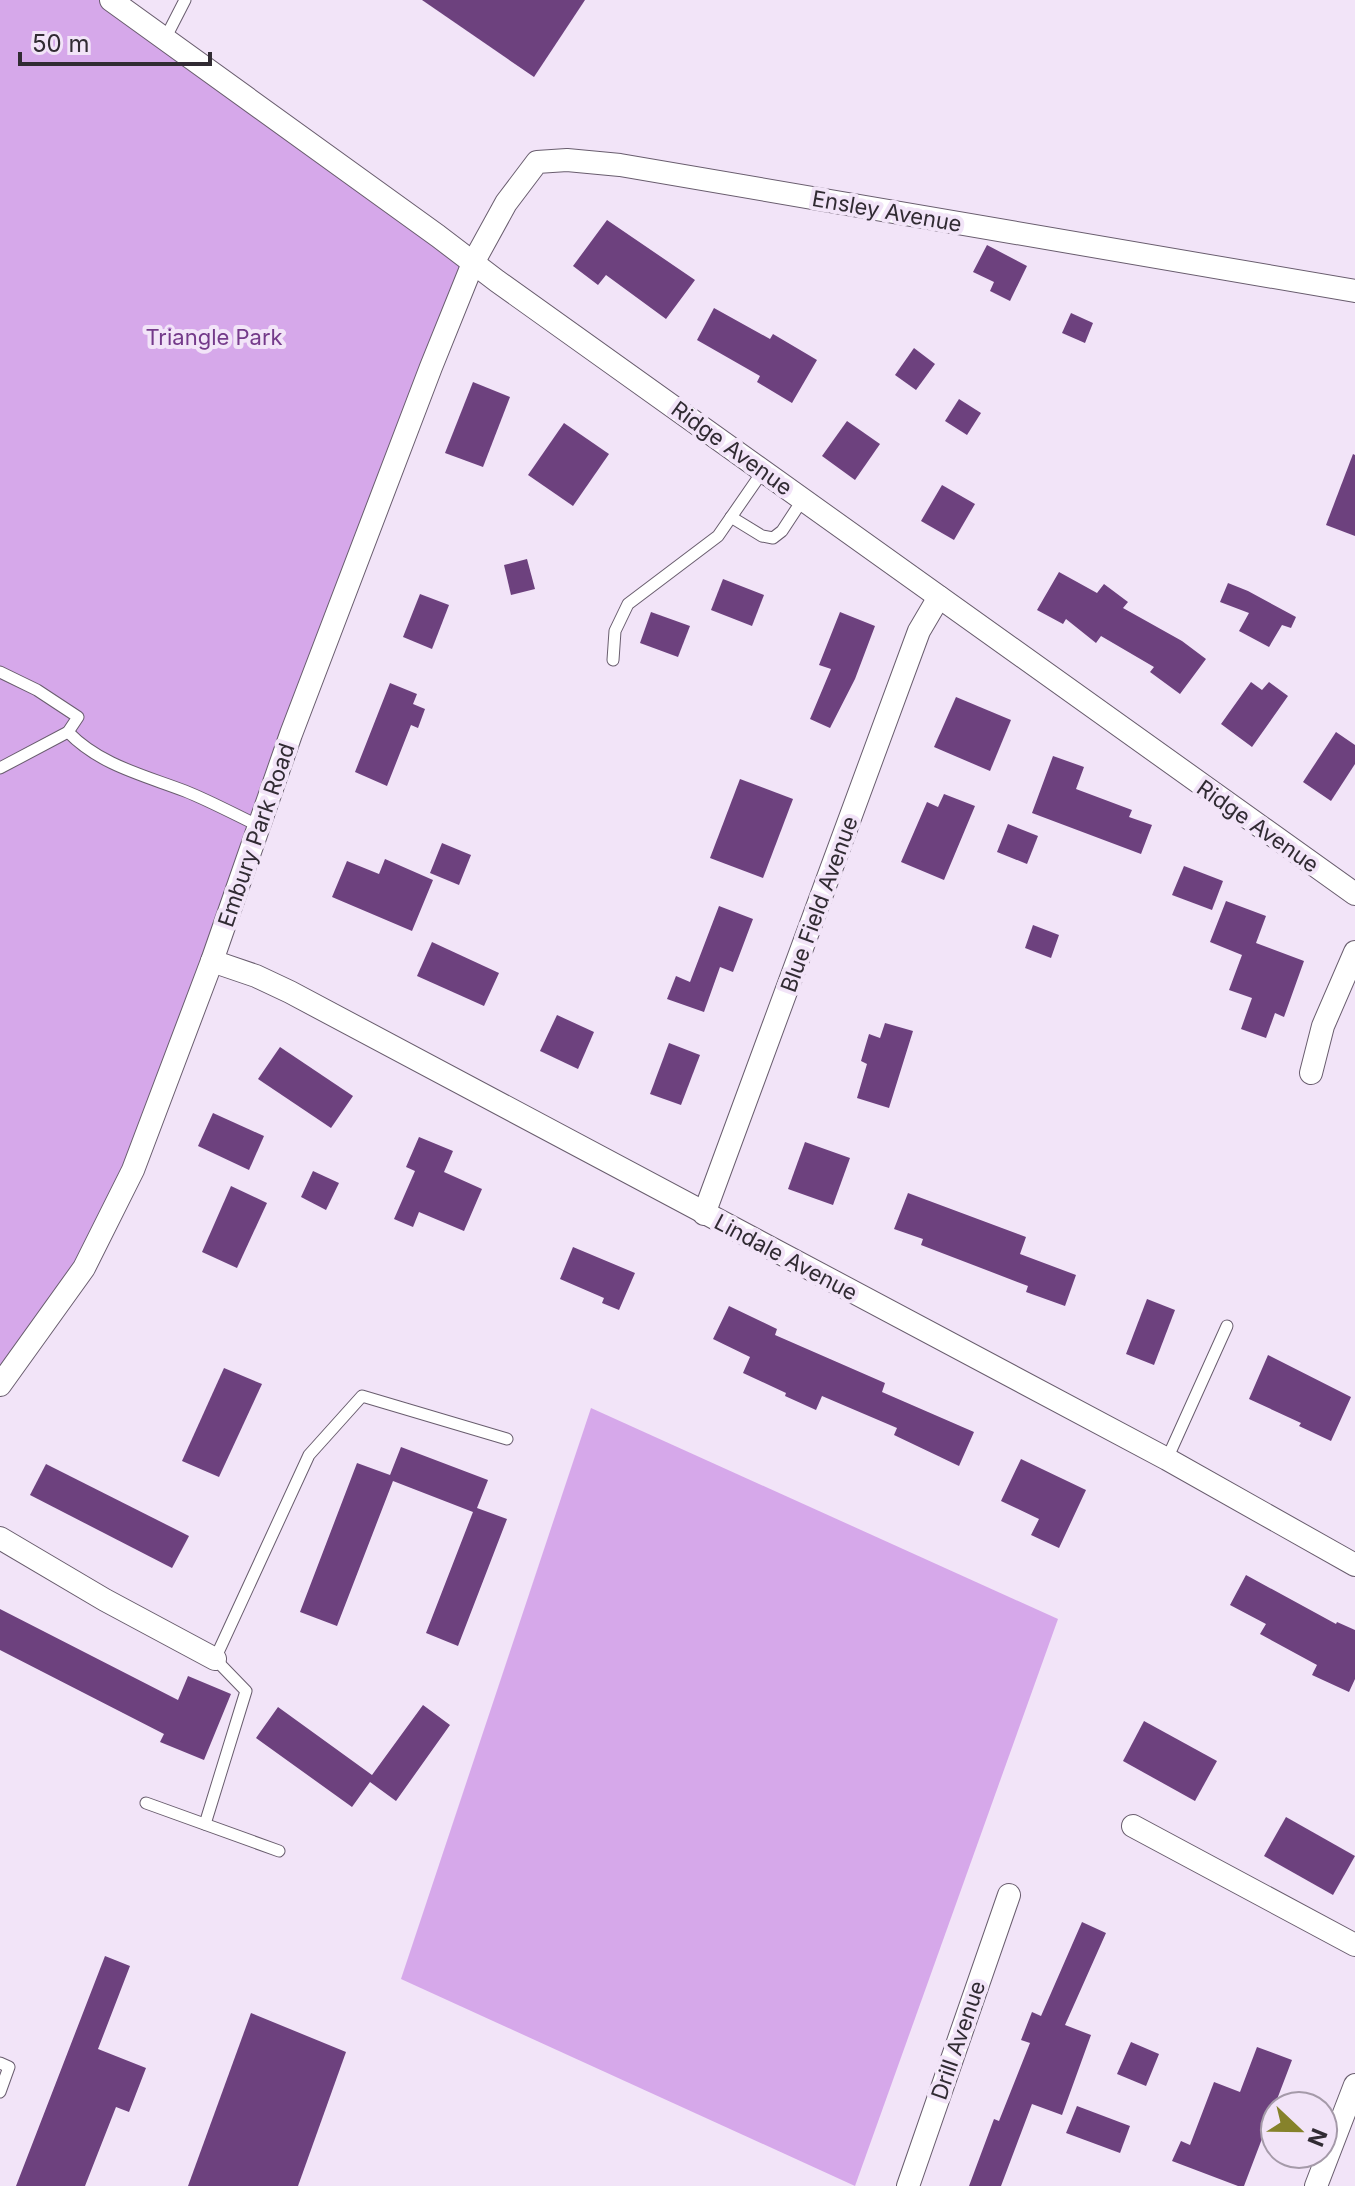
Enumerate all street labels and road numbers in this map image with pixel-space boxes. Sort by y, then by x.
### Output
street label: Ensley Avenue [810,185,964,237]
street label: Ridge Avenue [667,396,797,500]
street label: Embury Park Road [212,740,300,930]
street label: Ridge Avenue [1192,774,1324,878]
street label: Blue Field Avenue [775,813,863,995]
street label: Lindale Avenue [710,1208,862,1306]
street label: Drill Avenue [926,1977,990,2103]

